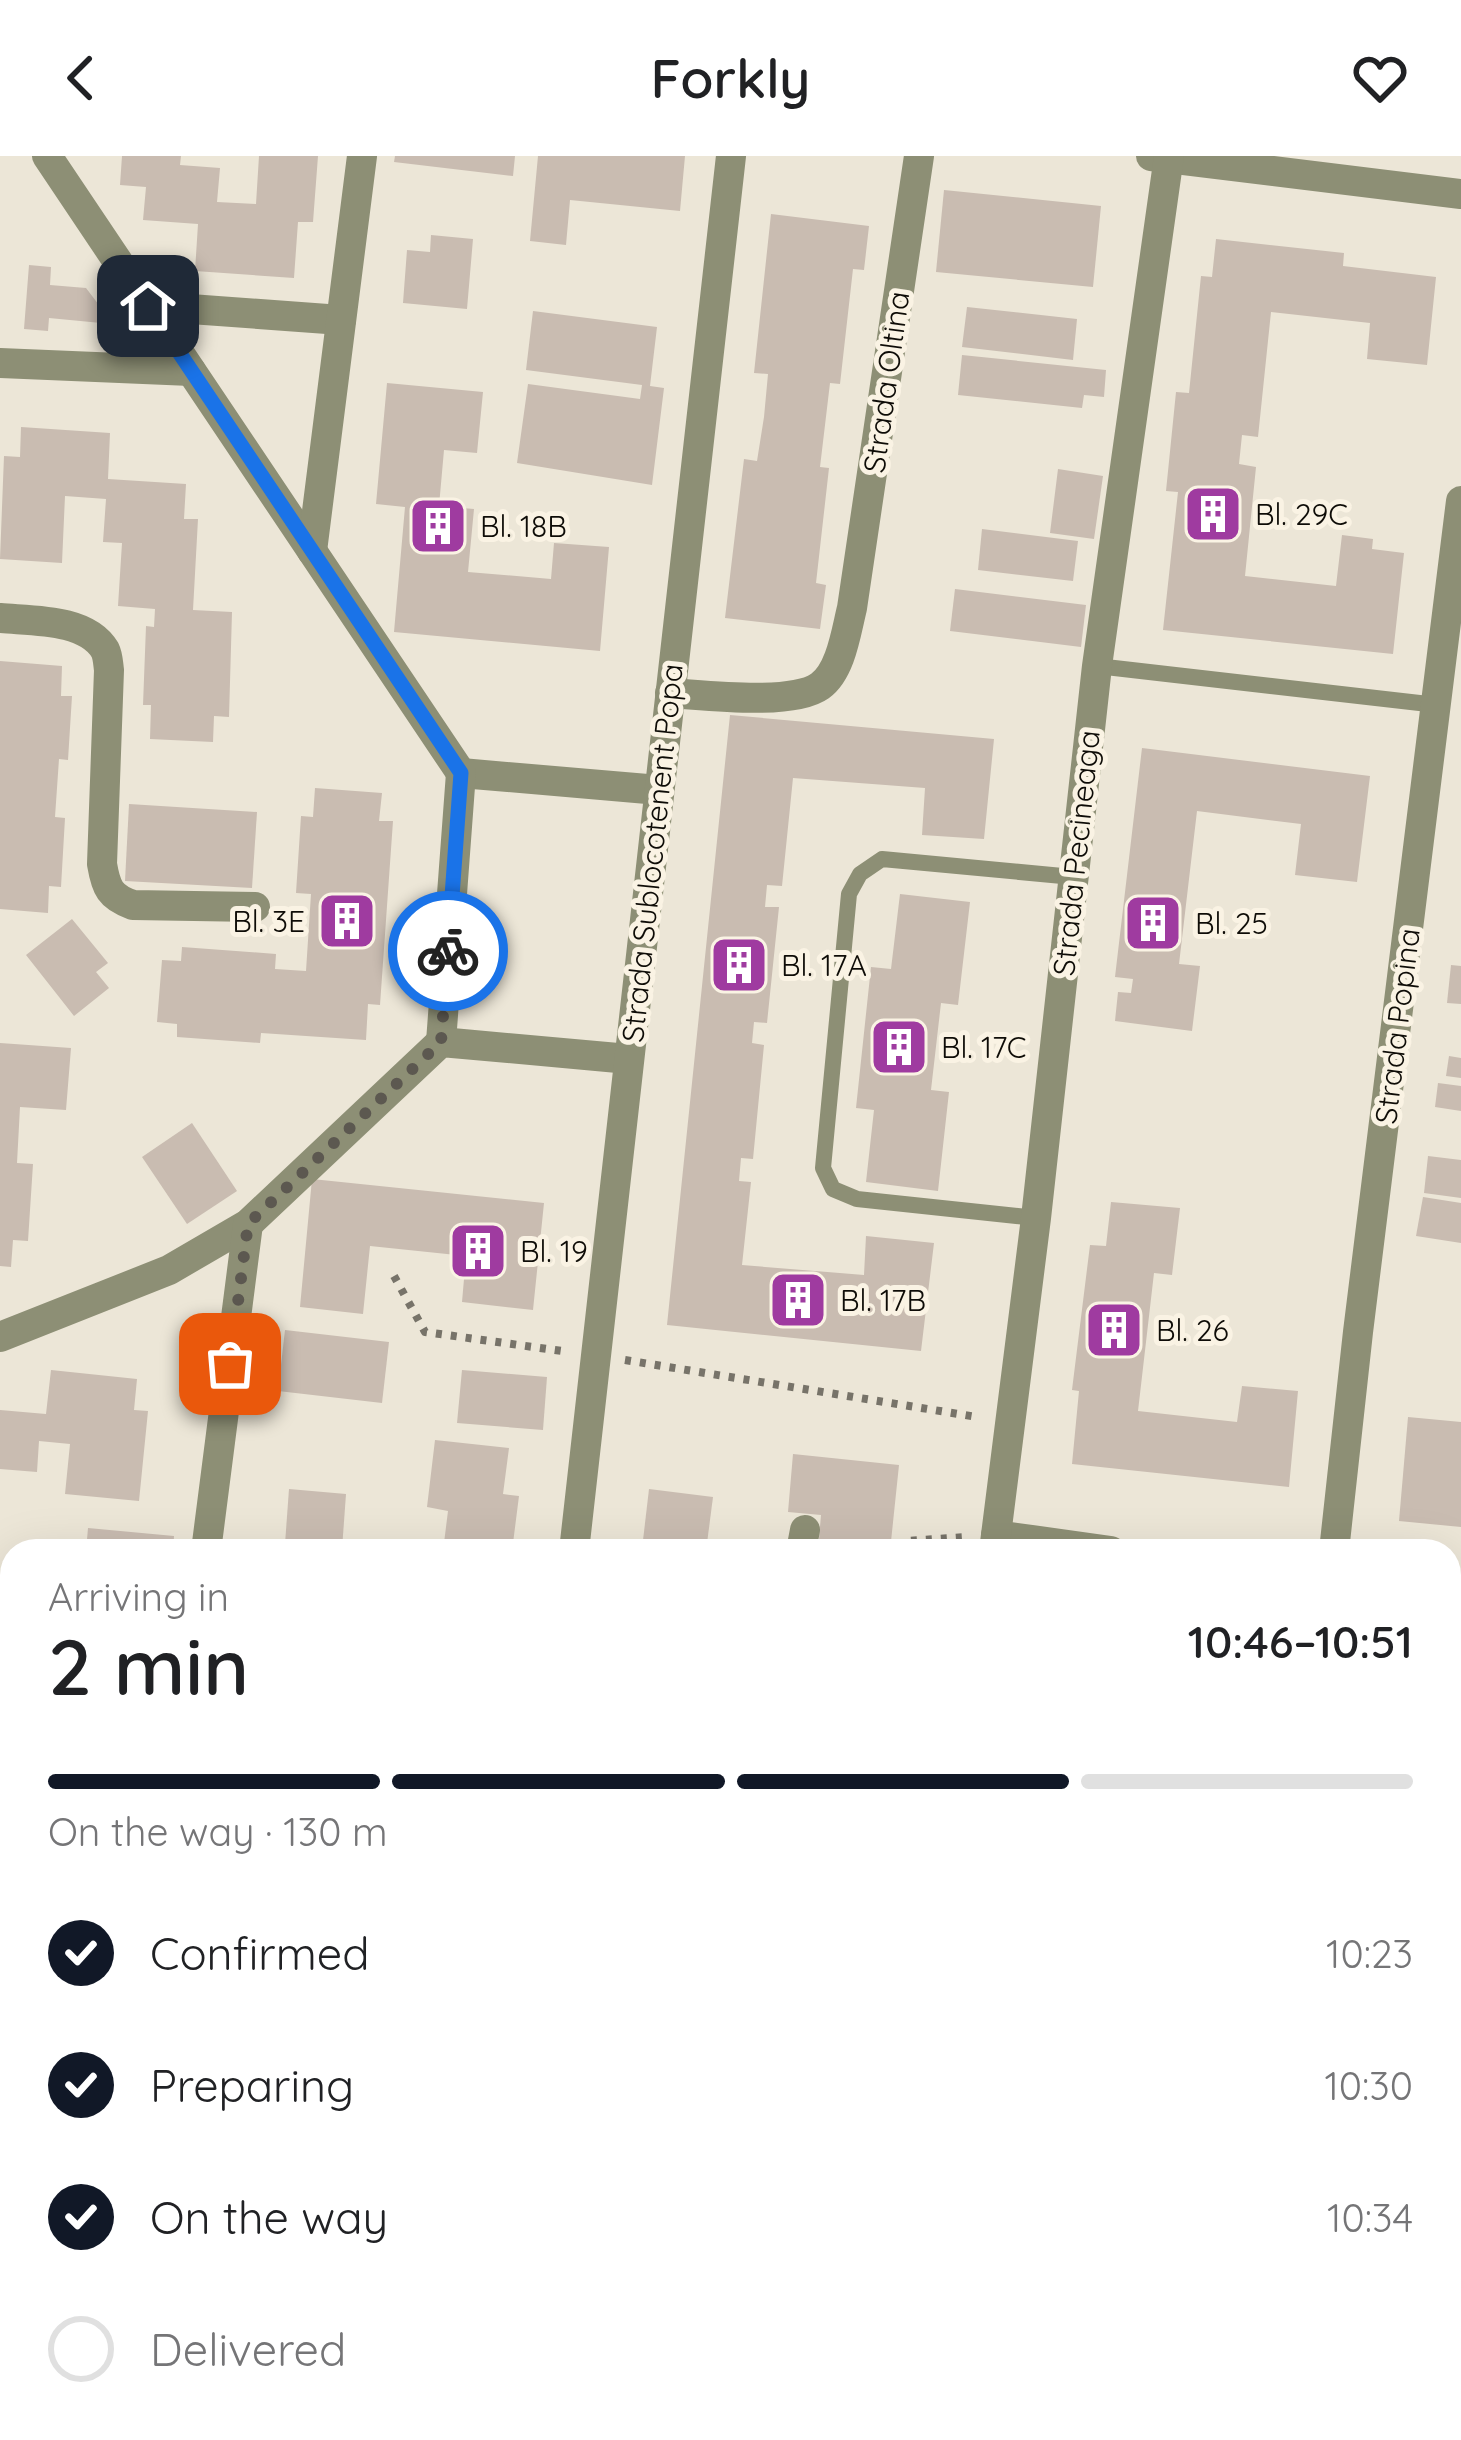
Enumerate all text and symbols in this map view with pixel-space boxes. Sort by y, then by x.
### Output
text: Forkly [651,44,810,112]
icon: back [48,45,114,111]
icon: heart [1347,45,1413,111]
pin [97,255,199,357]
icon: home [115,273,181,339]
street label: Strada Oltina [854,289,918,475]
building icon: Bl. 29C [1182,483,1244,545]
building icon: Bl. 18B [407,495,469,557]
place label: Bl. 29C [1255,495,1348,533]
place label: Bl. 18B [480,507,567,545]
street label: Strada Sublocotenent Popa [613,662,691,1044]
street label: Strada Pecineaga [1044,728,1108,978]
building icon: Bl. 3E [316,890,378,952]
courier [388,891,508,1011]
building icon: Bl. 25 [1122,892,1184,954]
place label: Bl. 3E [232,902,305,940]
place label: Bl. 25 [1195,904,1268,942]
icon: bike [415,918,481,984]
street label: Strada Popina [1366,926,1428,1126]
building icon: Bl. 17A [708,934,770,996]
place label: Bl. 17A [781,946,867,984]
building icon: Bl. 17C [868,1016,930,1078]
place label: Bl. 17C [941,1028,1026,1066]
building icon: Bl. 19 [447,1220,509,1282]
place label: Bl. 19 [520,1232,588,1270]
building icon: Bl. 17B [767,1269,829,1331]
place label: Bl. 17B [840,1281,926,1319]
building icon: Bl. 26 [1083,1299,1145,1361]
place label: Bl. 26 [1156,1311,1229,1349]
pin [179,1313,281,1415]
icon: bag [197,1331,263,1397]
text: Arriving in [48,1572,229,1621]
text: 10:46–10:51 [1188,1613,1413,1669]
text: 2 min [48,1617,249,1715]
text: On the way · 130 m [48,1807,388,1856]
icon: check [48,1920,114,1986]
text: Confirmed [150,1925,369,1981]
text: 10:23 [1326,1929,1413,1978]
icon: check [48,2052,114,2118]
text: Preparing [150,2057,354,2113]
text: 10:30 [1324,2061,1413,2110]
icon: check [48,2184,114,2250]
text: On the way [150,2189,388,2245]
text: 10:34 [1327,2193,1413,2242]
text: Delivered [150,2321,346,2377]

